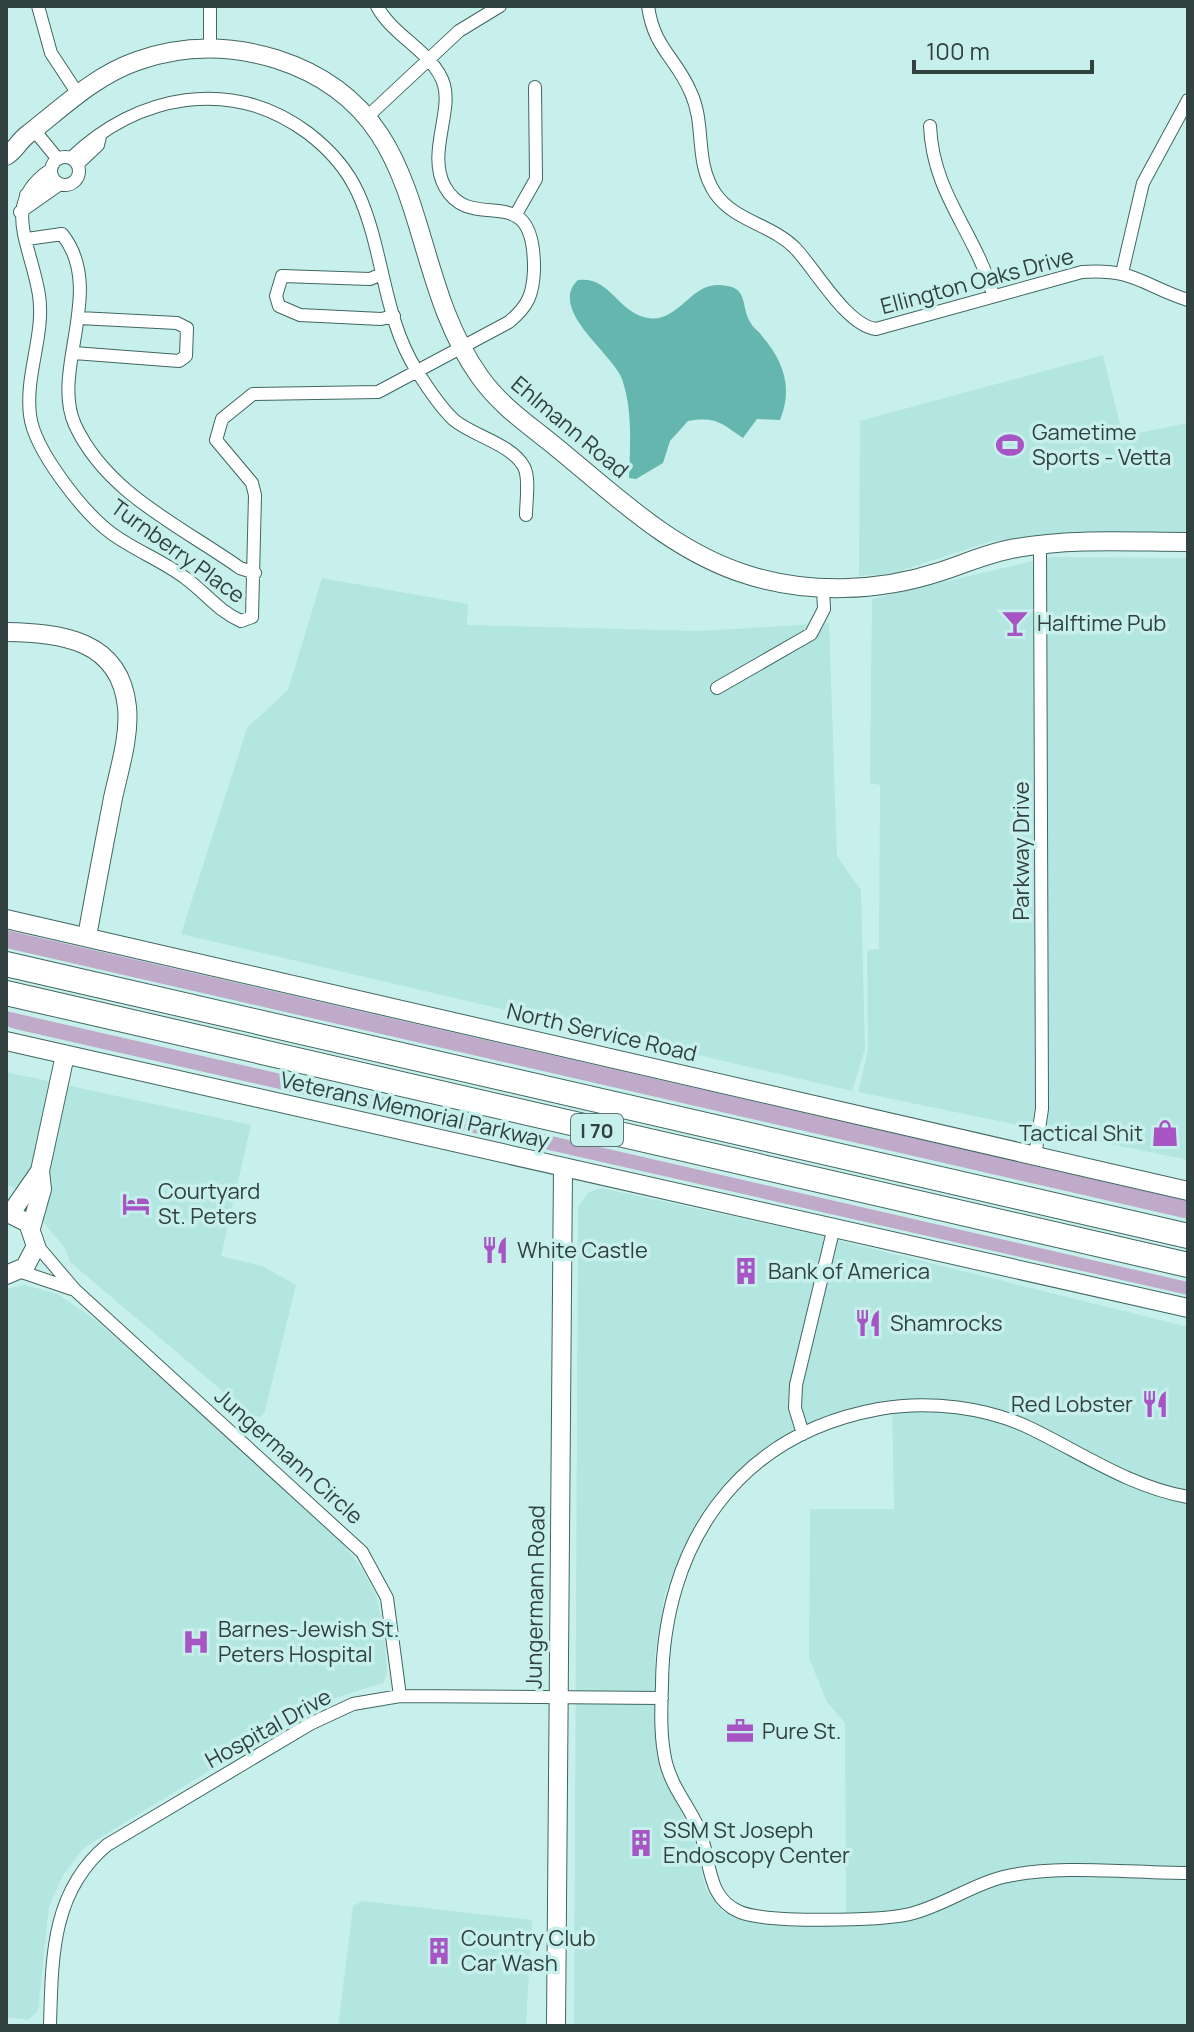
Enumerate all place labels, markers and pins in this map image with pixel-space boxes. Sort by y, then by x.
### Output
place label: Gametime Sports - Vetta [1032,417,1171,472]
sports icon: Gametime Sports - Vetta [995,430,1025,460]
bar icon: Halftime Pub [1000,608,1030,638]
place label: Halftime Pub [1037,608,1166,638]
place label: Tactical Shit [1019,1118,1143,1148]
shop icon: Tactical Shit [1150,1118,1180,1148]
place label: Courtyard St. Peters [158,1176,260,1231]
hotel icon: Courtyard St. Peters [121,1189,151,1219]
restaurant icon: White Castle [480,1235,510,1265]
place label: White Castle [517,1235,648,1265]
building icon: Bank of America [731,1256,761,1286]
place label: Bank of America [768,1256,930,1286]
restaurant icon: Shamrocks [853,1308,883,1338]
place label: Shamrocks [890,1308,1003,1338]
place label: Red Lobster [1011,1389,1133,1419]
restaurant icon: Red Lobster [1140,1389,1170,1419]
place label: Barnes-Jewish St. Peters Hospital [218,1614,399,1669]
hospital icon: Barnes-Jewish St. Peters Hospital [181,1627,211,1657]
office icon: Pure St. [725,1716,755,1746]
place label: Pure St. [762,1716,841,1746]
place label: SSM St Joseph Endoscopy Center [663,1815,850,1870]
building icon: SSM St Joseph Endoscopy Center [626,1828,656,1858]
place label: Country Club Car Wash [461,1923,595,1978]
building icon: Country Club Car Wash [424,1936,454,1966]

